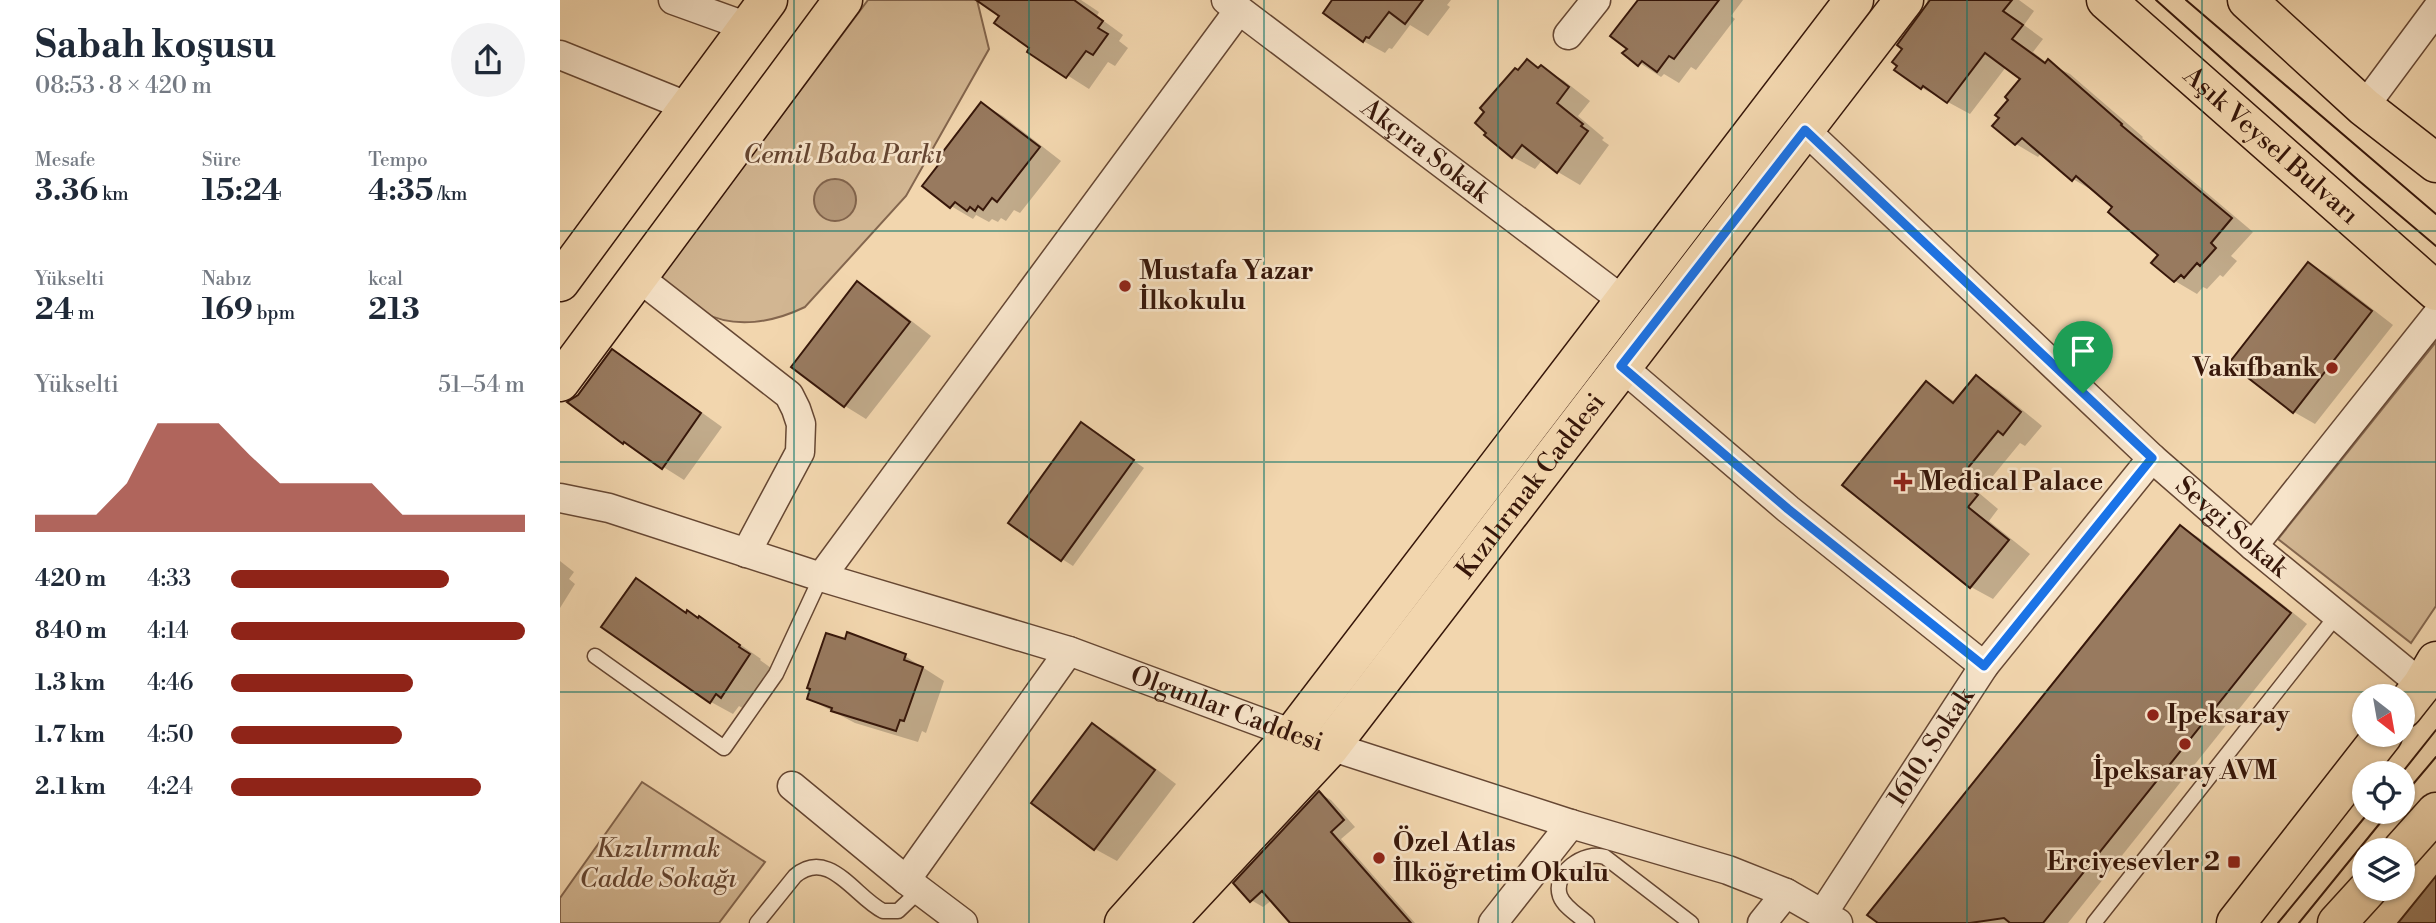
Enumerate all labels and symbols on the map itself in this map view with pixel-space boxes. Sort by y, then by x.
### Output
street label: Aşık Veysel Bulvarı [2176,59,2365,231]
street label: Akçıra Sokak [1354,91,1497,211]
park label: Cemil Baba Parkı [743,139,944,171]
place label: Mustafa Yazar İlkokulu [1139,255,1314,317]
marker: Mustafa Yazar İlkokulu [1117,278,1133,294]
pin [2053,321,2113,393]
place label: Vakıfbank [2192,352,2319,384]
marker: Vakıfbank [2324,360,2340,376]
street label: Kızılırmak Caddesi [1449,387,1612,585]
place label: Medical Palace [1919,466,2103,498]
street label: Sevgi Sokak [2169,470,2296,585]
marker: Medical Palace [1893,472,1913,492]
street label: Olgunlar Caddesi [1126,659,1327,759]
street label: 1610. Sokak [1881,681,1982,812]
north arrow [2352,684,2415,747]
place label: Ipeksaray [2167,699,2290,731]
marker: Ipeksaray [2145,707,2161,723]
marker: İpeksaray AVM [2177,736,2193,752]
place label: İpeksaray AVM [2093,753,2277,787]
place label: Özel Atlas İlköğretim Okulu [1393,825,1609,889]
park label: Kızılırmak Cadde Sokağı [579,833,737,895]
place label: Erciyesevler 2 [2047,846,2220,878]
marker: Özel Atlas İlköğretim Okulu [1371,850,1387,866]
marker: Erciyesevler 2 [2226,854,2242,870]

